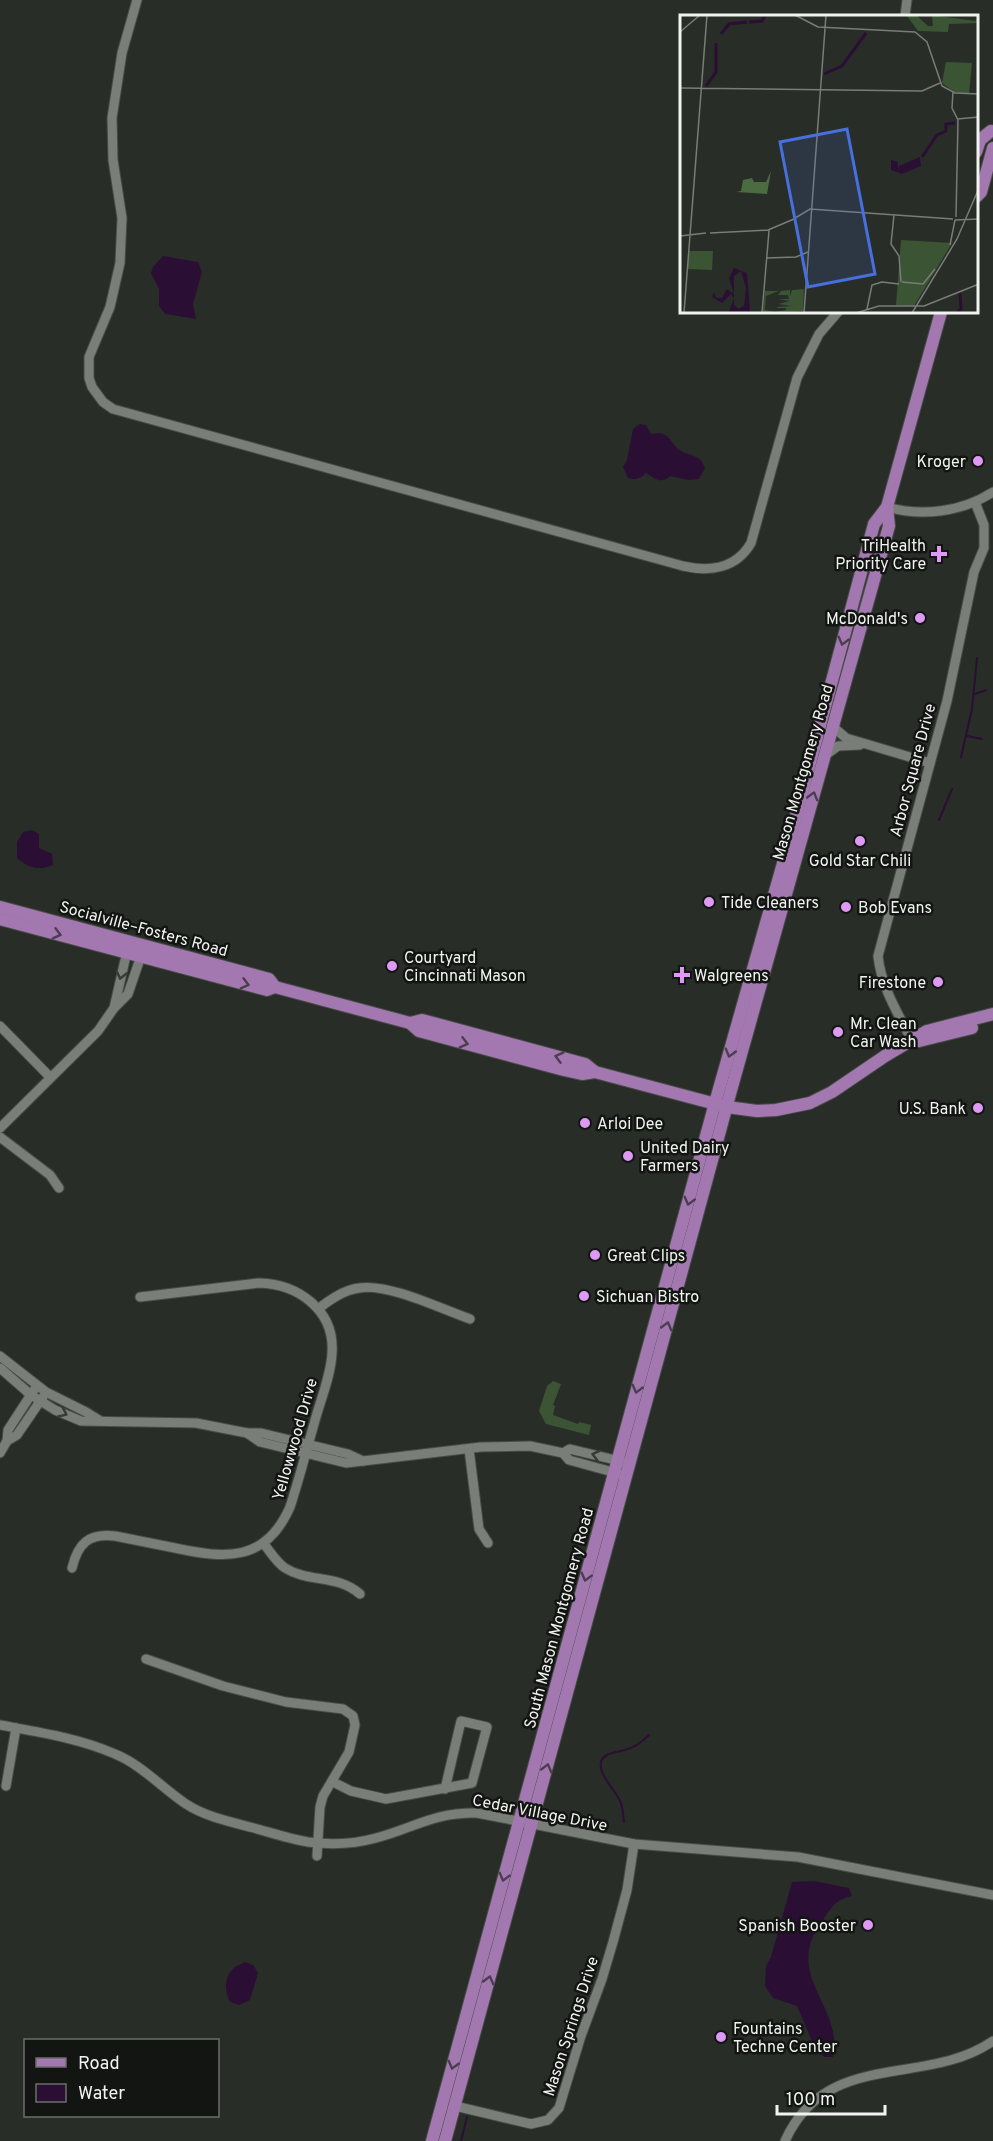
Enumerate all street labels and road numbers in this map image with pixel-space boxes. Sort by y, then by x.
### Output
street label: Mason Montgomery Road [769,682,839,863]
street label: Arbor Square Drive [887,702,941,839]
street label: Socialville–Fosters Road [57,898,230,962]
street label: Yellowwood Drive [269,1376,323,1503]
street label: South Mason Montgomery Road [521,1506,599,1731]
street label: Cedar Village Drive [470,1791,609,1837]
street label: Mason Springs Drive [540,1954,604,2099]

